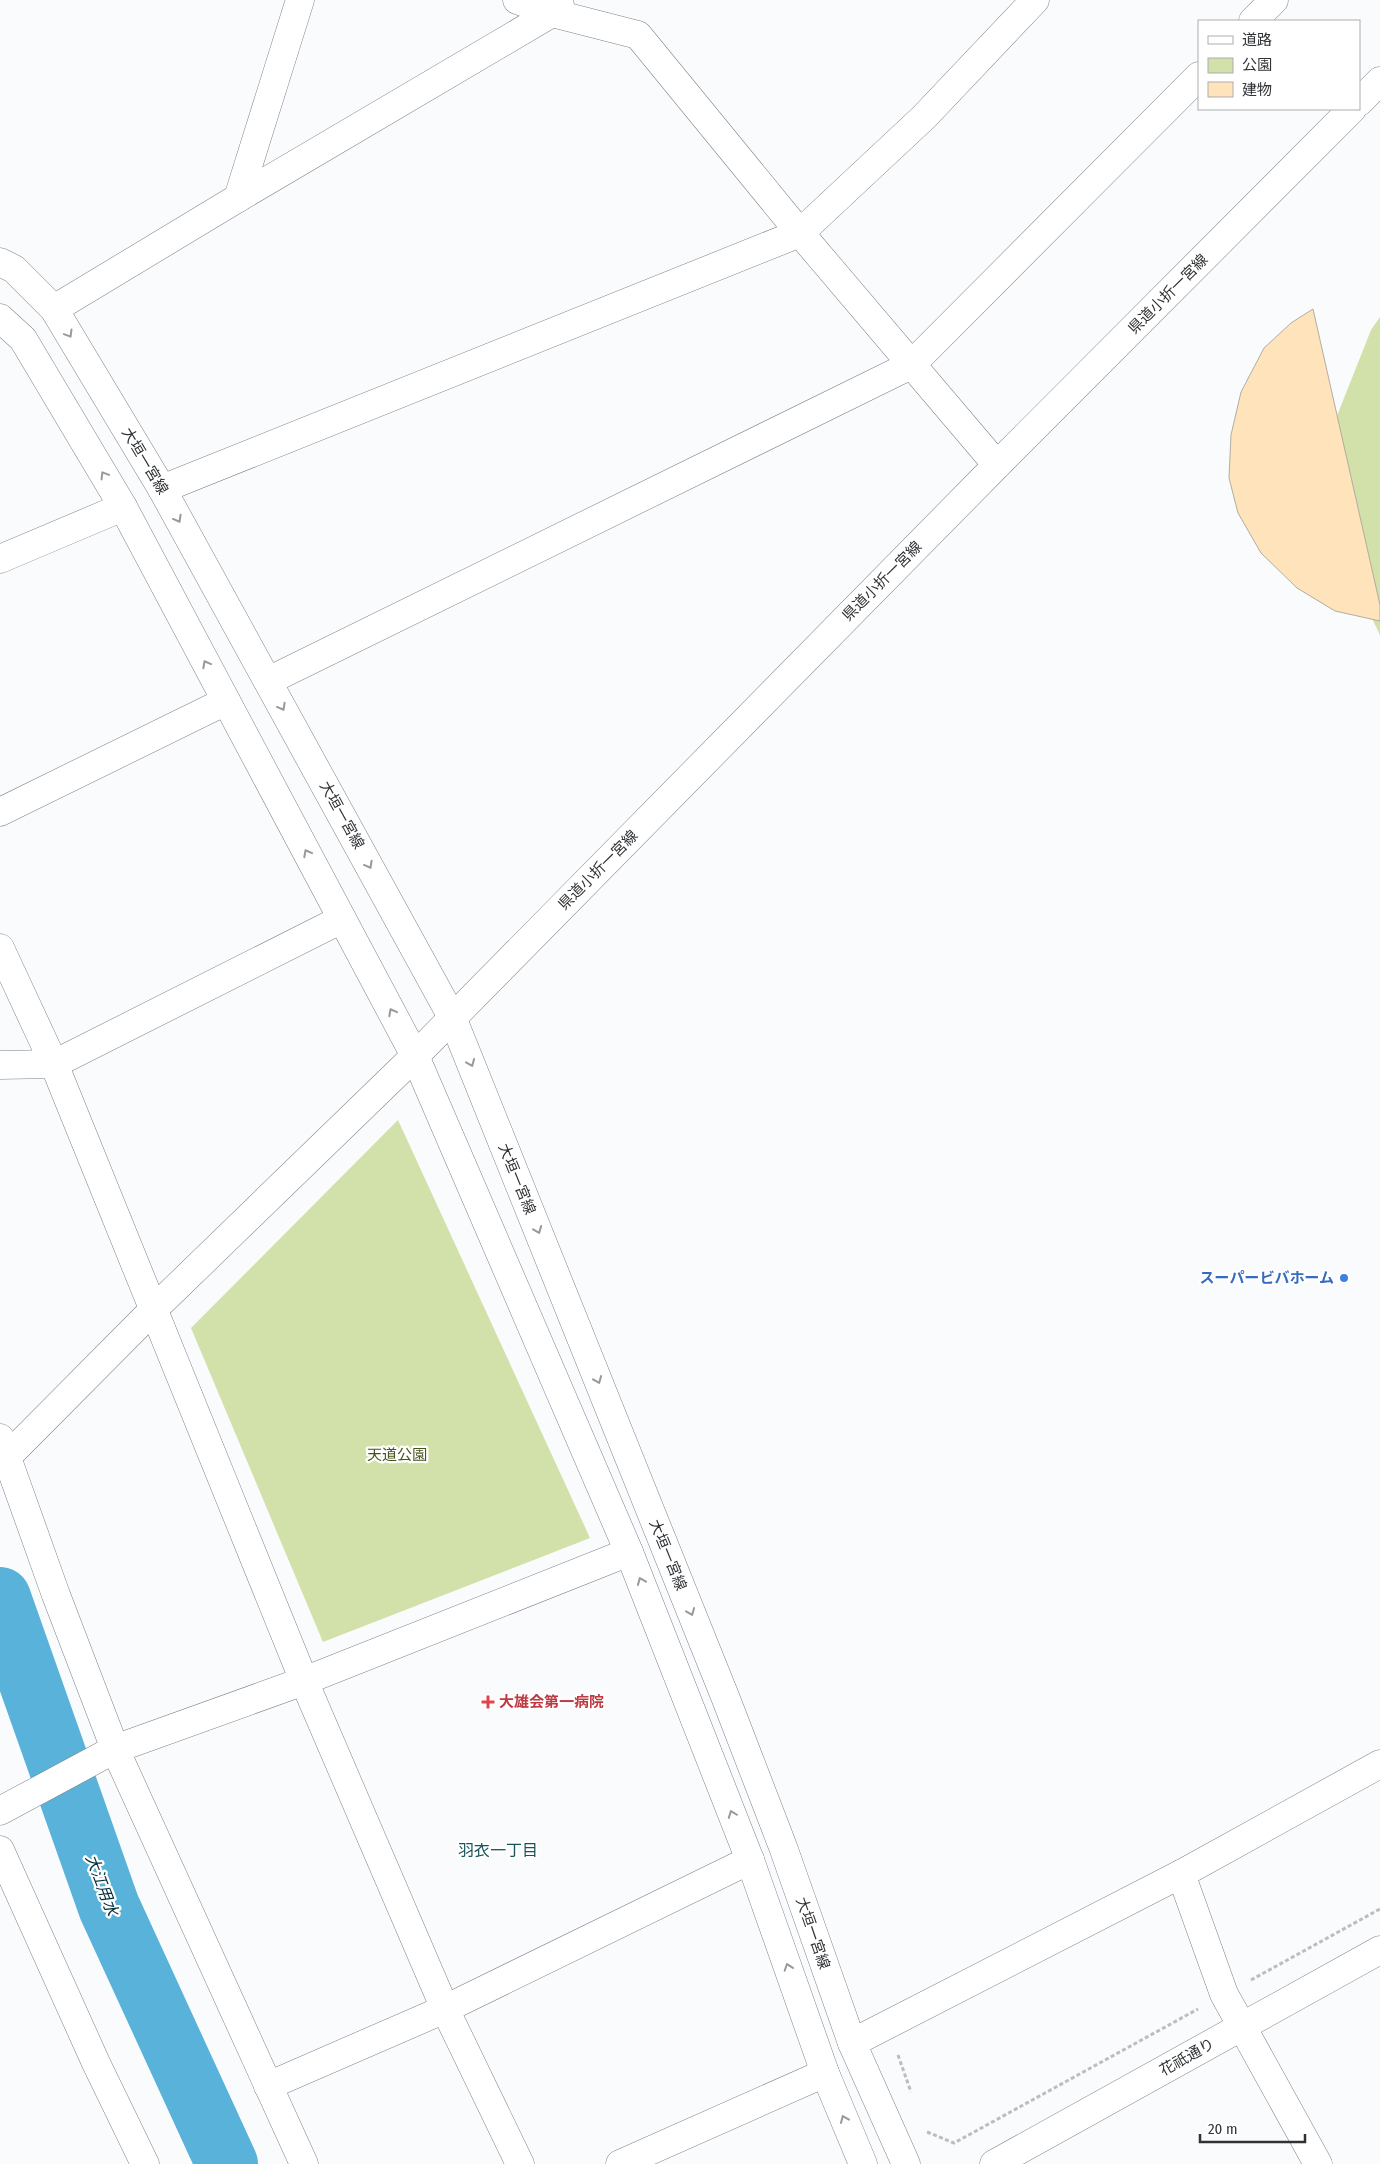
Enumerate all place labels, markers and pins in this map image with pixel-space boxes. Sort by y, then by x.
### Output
place label: スーパービバホーム [1200,1269,1334,1287]
marker: スーパービバホーム [1338,1272,1350,1284]
place label: 大雄会第一病院 [499,1693,604,1711]
marker: 大雄会第一病院 [481,1695,495,1709]

